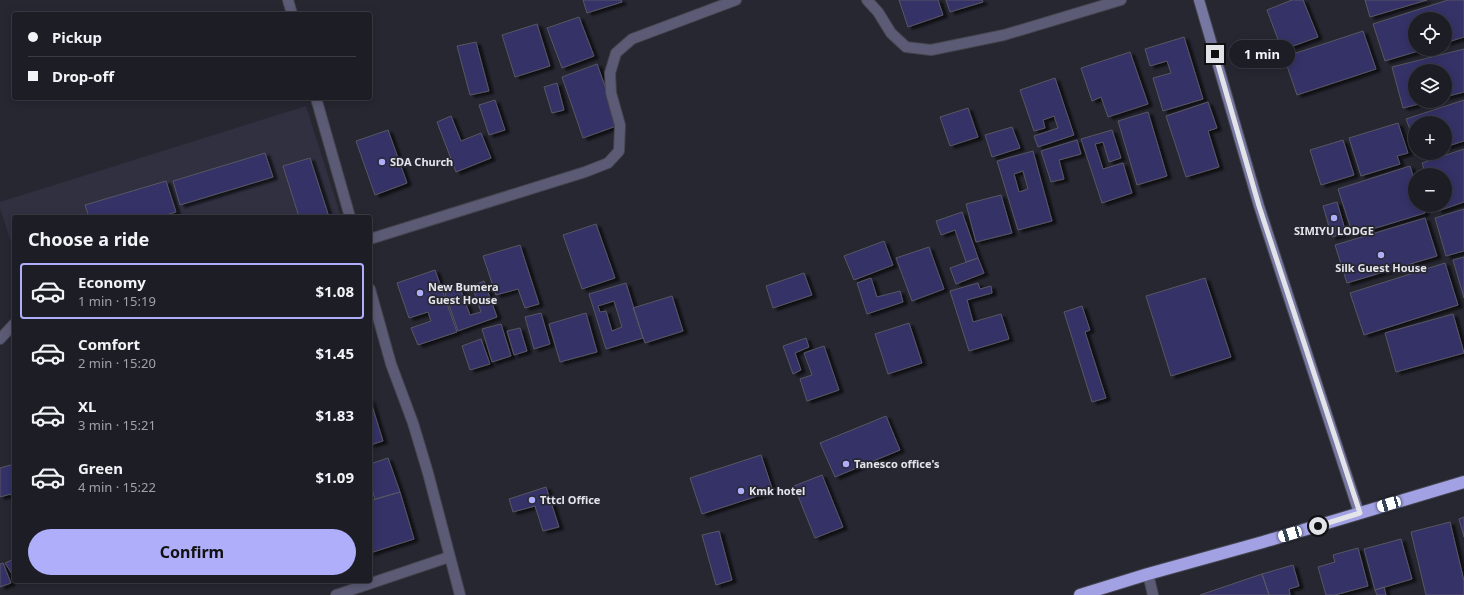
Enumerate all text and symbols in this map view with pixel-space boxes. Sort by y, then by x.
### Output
map controls [1408,12,1452,212]
button: locate [1408,12,1452,56]
text: Pickup [52,27,102,47]
callout: 1 min [1229,40,1295,68]
route end [1206,45,1224,63]
text: 1 min [1244,45,1280,63]
button: layers [1408,64,1452,108]
text: Drop-off [52,66,114,86]
button: + [1408,116,1452,160]
place label: SDA Church [390,154,453,169]
marker: SDA Church [377,157,387,167]
button: − [1408,168,1452,212]
marker: SIMIYU LODGE [1329,213,1339,223]
place label: SIMIYU LODGE [1294,223,1374,238]
text: Choose a ride [28,227,149,251]
marker: Silk Guest House [1376,250,1386,260]
place label: Silk Guest House [1335,260,1427,275]
text: Economy [78,272,146,292]
icon: car [30,273,66,309]
place label: New Bumera Guest House [428,279,499,307]
text: $1.08 [315,281,354,301]
marker: New Bumera Guest House [415,288,425,298]
text: 1 min · 15:19 [78,292,156,310]
text: Comfort [78,334,140,354]
icon: car [30,335,66,371]
text: $1.45 [315,343,354,363]
text: 2 min · 15:20 [78,354,156,372]
text: XL [78,396,96,416]
icon: car [30,397,66,433]
text: $1.83 [315,405,354,425]
text: 3 min · 15:21 [78,416,156,434]
place label: Tanesco office's [854,456,940,471]
text: Green [78,458,123,478]
icon: car [30,459,66,495]
marker: Tanesco office's [841,459,851,469]
text: $1.09 [315,467,354,487]
text: 4 min · 15:22 [78,478,156,496]
place label: Kmk hotel [749,483,805,498]
marker: Kmk hotel [736,486,746,496]
place label: Tttcl Office [540,492,601,507]
marker: Tttcl Office [527,495,537,505]
car [1376,495,1402,513]
route start [1309,517,1327,535]
car [1277,525,1303,543]
button: Confirm [28,529,356,575]

